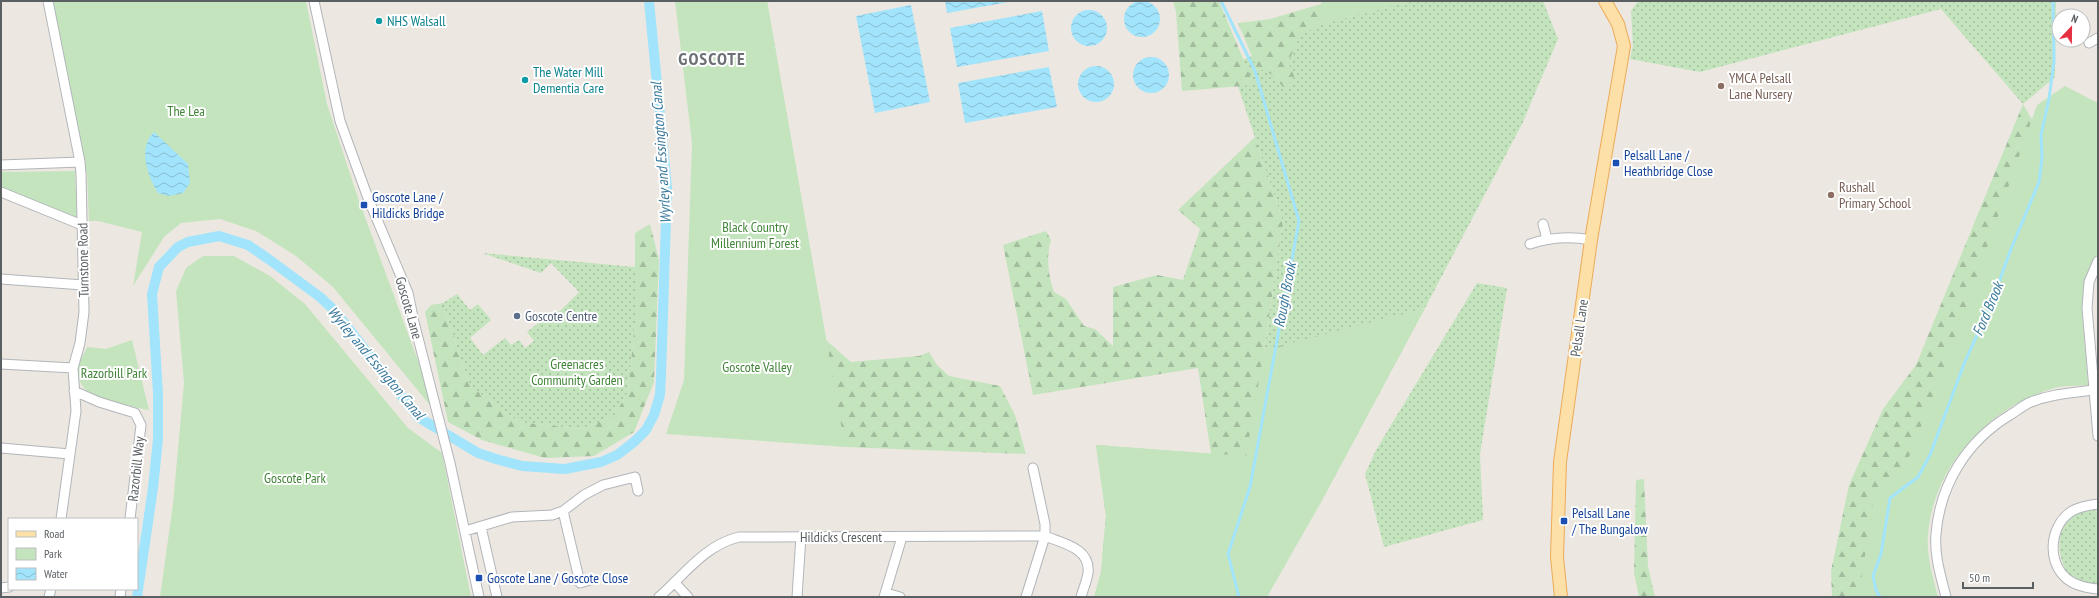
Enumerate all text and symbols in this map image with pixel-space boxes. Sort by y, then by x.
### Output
north arrow [2051,8,2091,48]
text: N [2069,11,2080,26]
place label: NHS Walsall [387,12,446,30]
marker: NHS Walsall [374,16,384,26]
district label: GOSCOTE [678,47,746,70]
place label: The Water Mill Dementia Care [533,63,604,97]
place label: YMCA Pelsall Lane Nursery [1729,69,1793,103]
marker: The Water Mill Dementia Care [520,75,530,85]
water label: Wyrley and Essington Canal [646,80,675,224]
marker: YMCA Pelsall Lane Nursery [1716,81,1726,91]
park label: The Lea [167,102,205,120]
place label: Pelsall Lane / Heathbridge Close [1624,146,1713,180]
marker: Pelsall Lane / Heathbridge Close [1611,158,1621,168]
place label: Rushall Primary School [1839,178,1911,212]
place label: Goscote Lane / Hildicks Bridge [372,188,445,222]
marker: Rushall Primary School [1826,190,1836,200]
marker: Goscote Lane / Hildicks Bridge [359,200,369,210]
park label: Black Country Millennium Forest [711,218,799,252]
street label: Turnstone Road [73,223,93,297]
water label: Rough Brook [1269,259,1301,329]
street label: Goscote Lane [392,275,427,341]
water label: Ford Brook [1968,277,2008,338]
street label: Pelsall Lane [1566,298,1592,358]
water label: Wyrley and Essington Canal [324,302,430,424]
place label: Goscote Centre [525,307,598,325]
marker: Goscote Centre [512,311,522,321]
park label: Greenacres Community Garden [531,355,623,389]
park label: Goscote Valley [722,358,792,376]
park label: Razorbill Park [81,364,148,382]
street label: Razorbill Way [124,435,148,502]
park label: Goscote Park [264,469,326,487]
place label: Pelsall Lane / The Bungalow [1571,504,1649,538]
marker: Pelsall Lane / The Bungalow [1559,516,1569,526]
legend [8,518,138,590]
text: Road [44,526,64,541]
street label: Hildicks Crescent [800,528,882,546]
text: Park [44,546,62,561]
scale bar [1963,564,2033,590]
text: Water [44,566,69,581]
place label: Goscote Lane / Goscote Close [487,569,629,587]
text: 50 m [1969,570,1990,585]
marker: Goscote Lane / Goscote Close [474,573,484,583]

